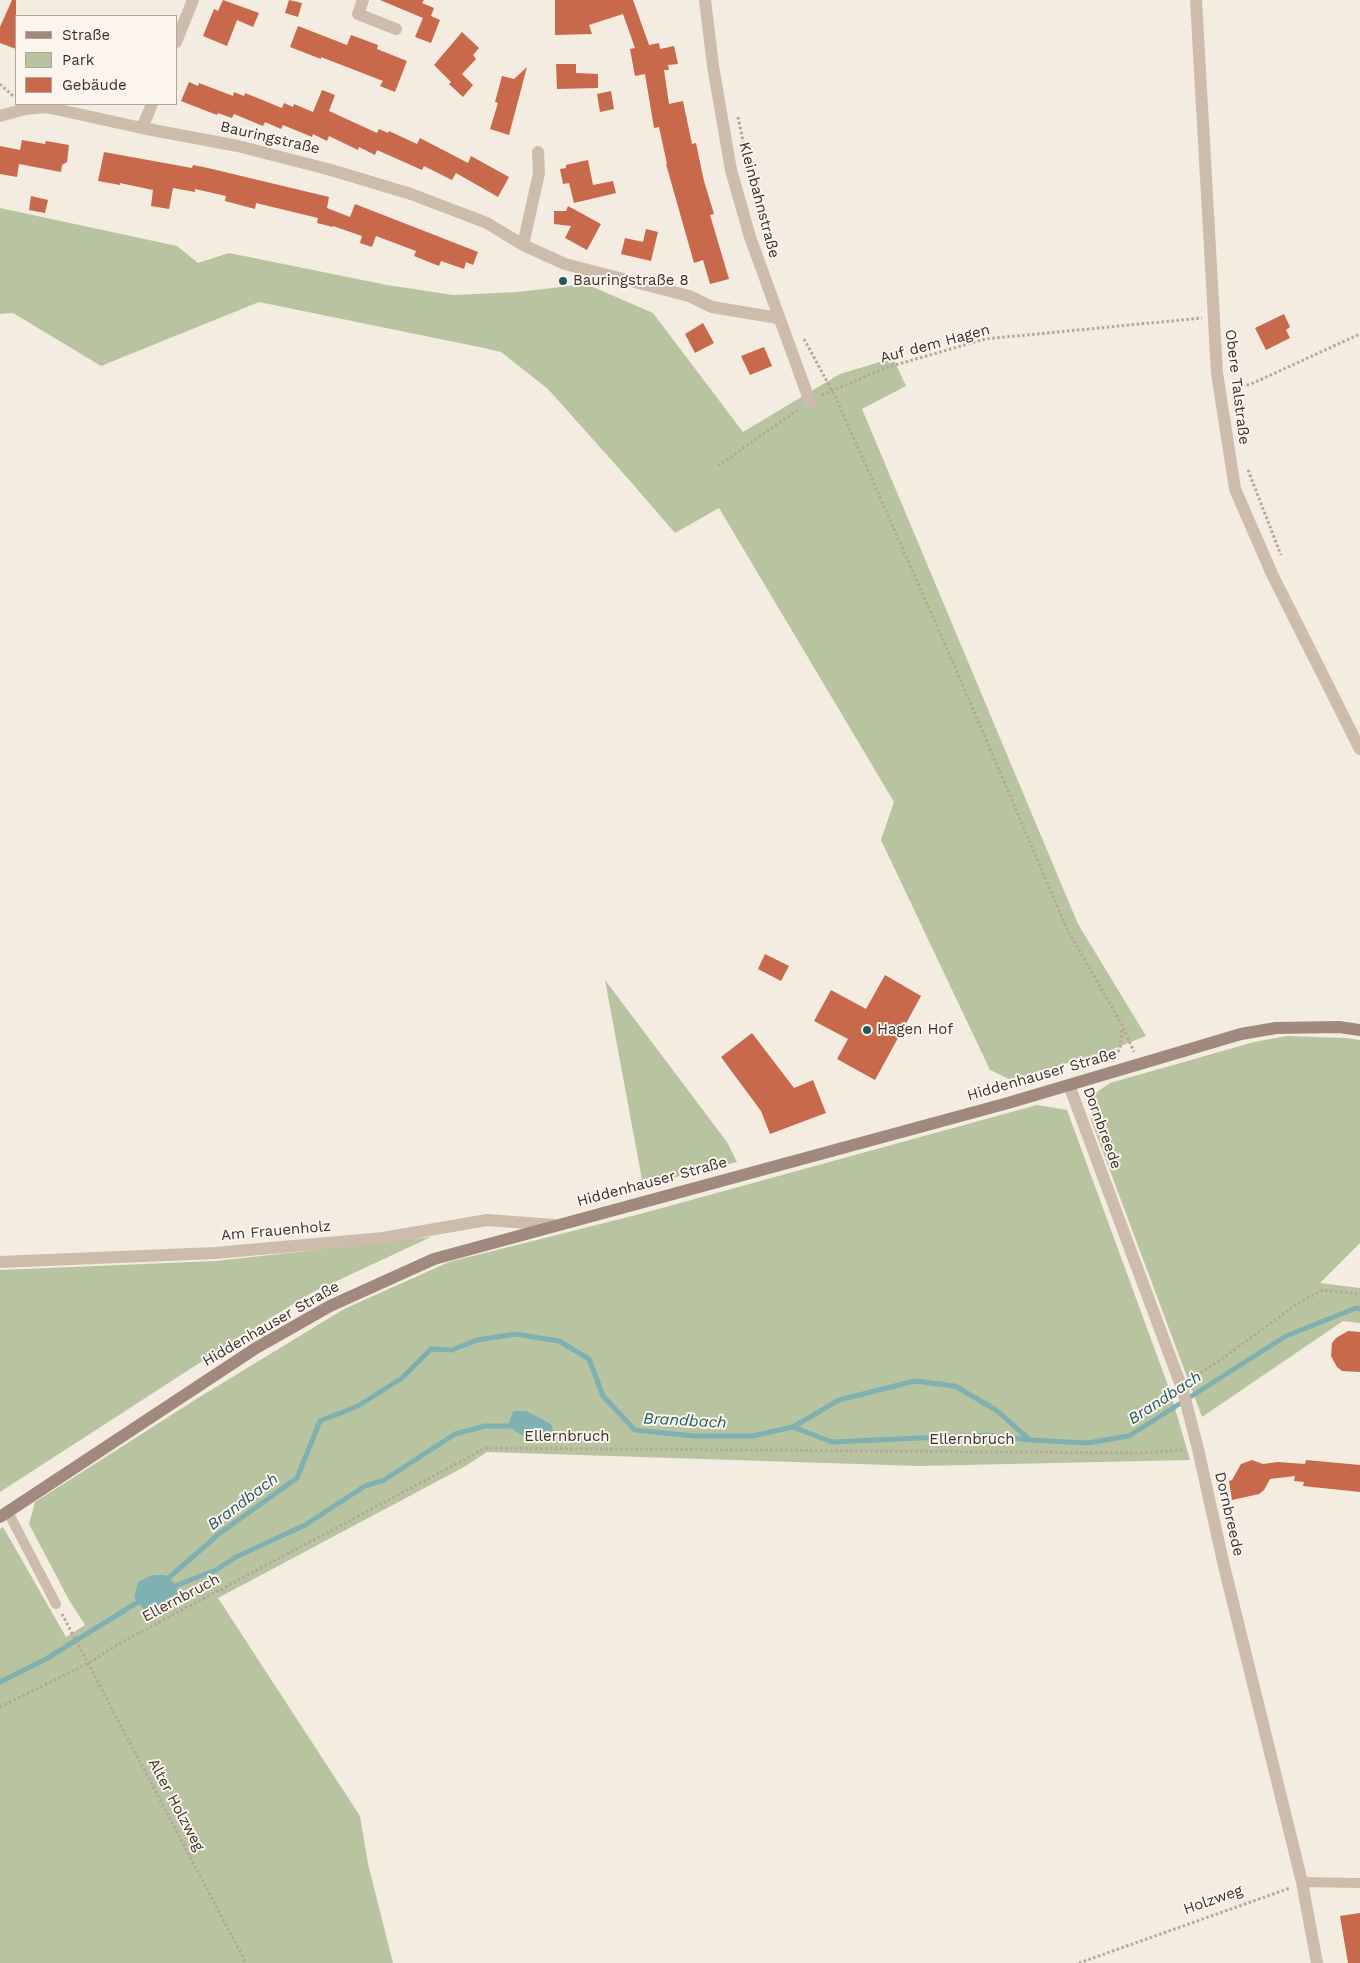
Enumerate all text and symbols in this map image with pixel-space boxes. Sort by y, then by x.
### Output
legend [15,15,178,105]
text: Straße [62,26,110,44]
text: Park [62,51,94,69]
text: Gebäude [62,76,127,94]
street label: Bauringstraße [219,118,321,158]
street label: Kleinbahnstraße [735,140,783,260]
place label: Bauringstraße 8 [573,272,689,290]
marker: Bauringstraße 8 [557,275,569,287]
street label: Auf dem Hagen [878,321,992,367]
street label: Obere Talstraße [1221,328,1253,446]
place label: Hagen Hof [877,1021,953,1039]
marker: Hagen Hof [861,1024,873,1036]
street label: Hiddenhauser Straße [965,1045,1119,1105]
street label: Dornbreede [1079,1085,1125,1171]
street label: Hiddenhauser Straße [575,1153,729,1211]
street label: Am Frauenholz [220,1217,332,1245]
street label: Hiddenhauser Straße [199,1278,343,1370]
water label: Brandbach [1125,1367,1205,1429]
water label: Brandbach [643,1409,727,1433]
street label: Ellernbruch [524,1428,610,1446]
street label: Ellernbruch [929,1431,1015,1449]
water label: Brandbach [204,1469,282,1535]
street label: Dornbreede [1211,1470,1247,1558]
street label: Ellernbruch [139,1570,223,1626]
street label: Alter Holzweg [144,1756,208,1854]
street label: Holzweg [1181,1881,1245,1919]

